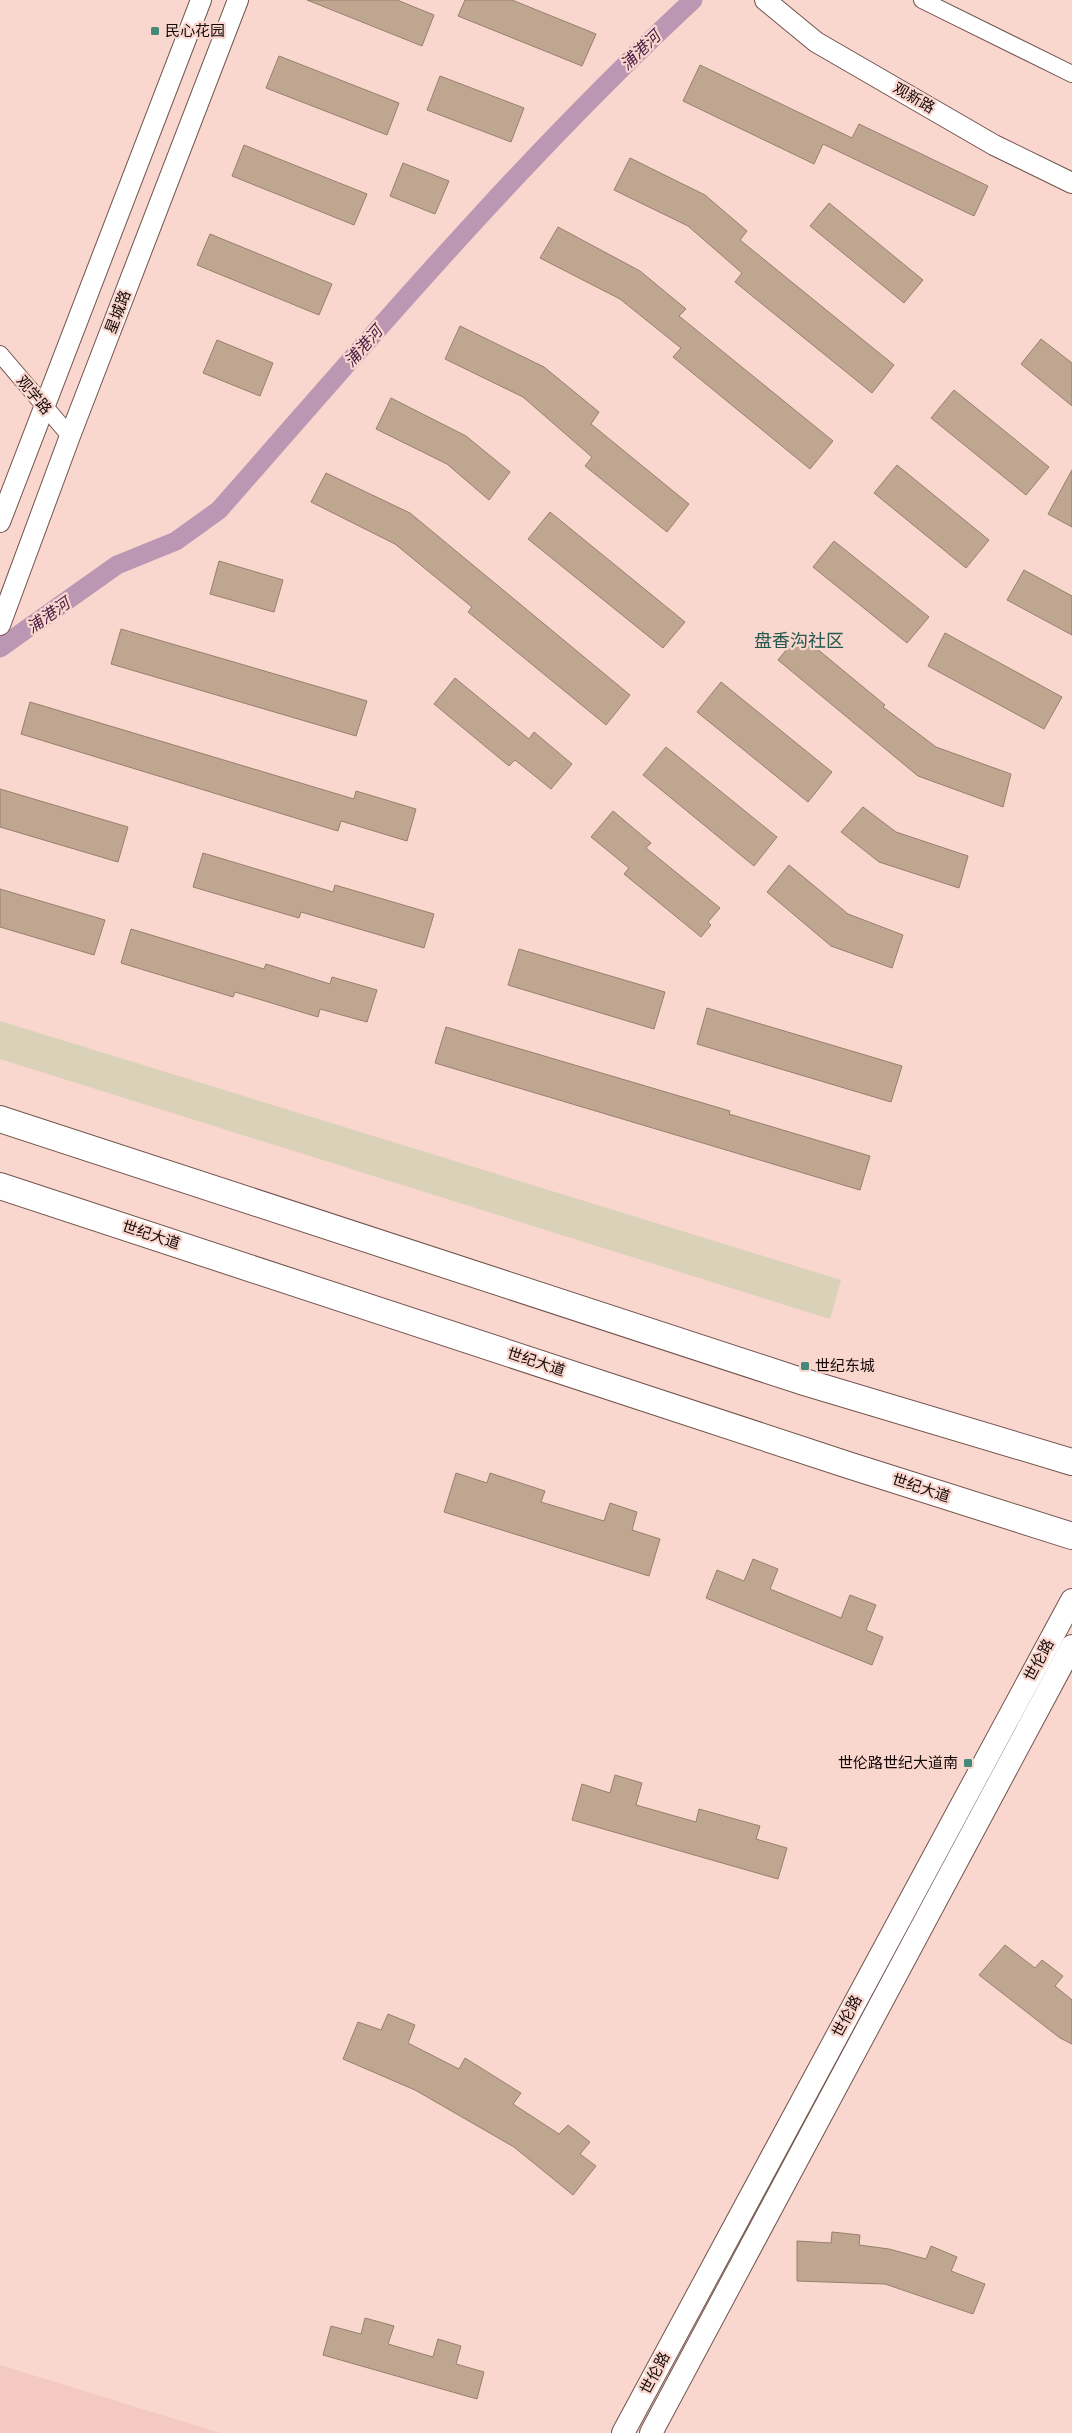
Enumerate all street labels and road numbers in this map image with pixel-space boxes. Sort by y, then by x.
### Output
street label: 观新路 [890,77,939,117]
street label: 星城路 [100,287,134,336]
street label: 观学路 [13,371,57,418]
street label: 世纪大道 [120,1215,183,1253]
street label: 世纪大道 [505,1342,568,1380]
street label: 世纪大道 [890,1468,953,1506]
street label: 世伦路 [1019,1635,1058,1684]
street label: 世伦路 [827,1991,866,2040]
street label: 世伦路 [635,2348,674,2397]

